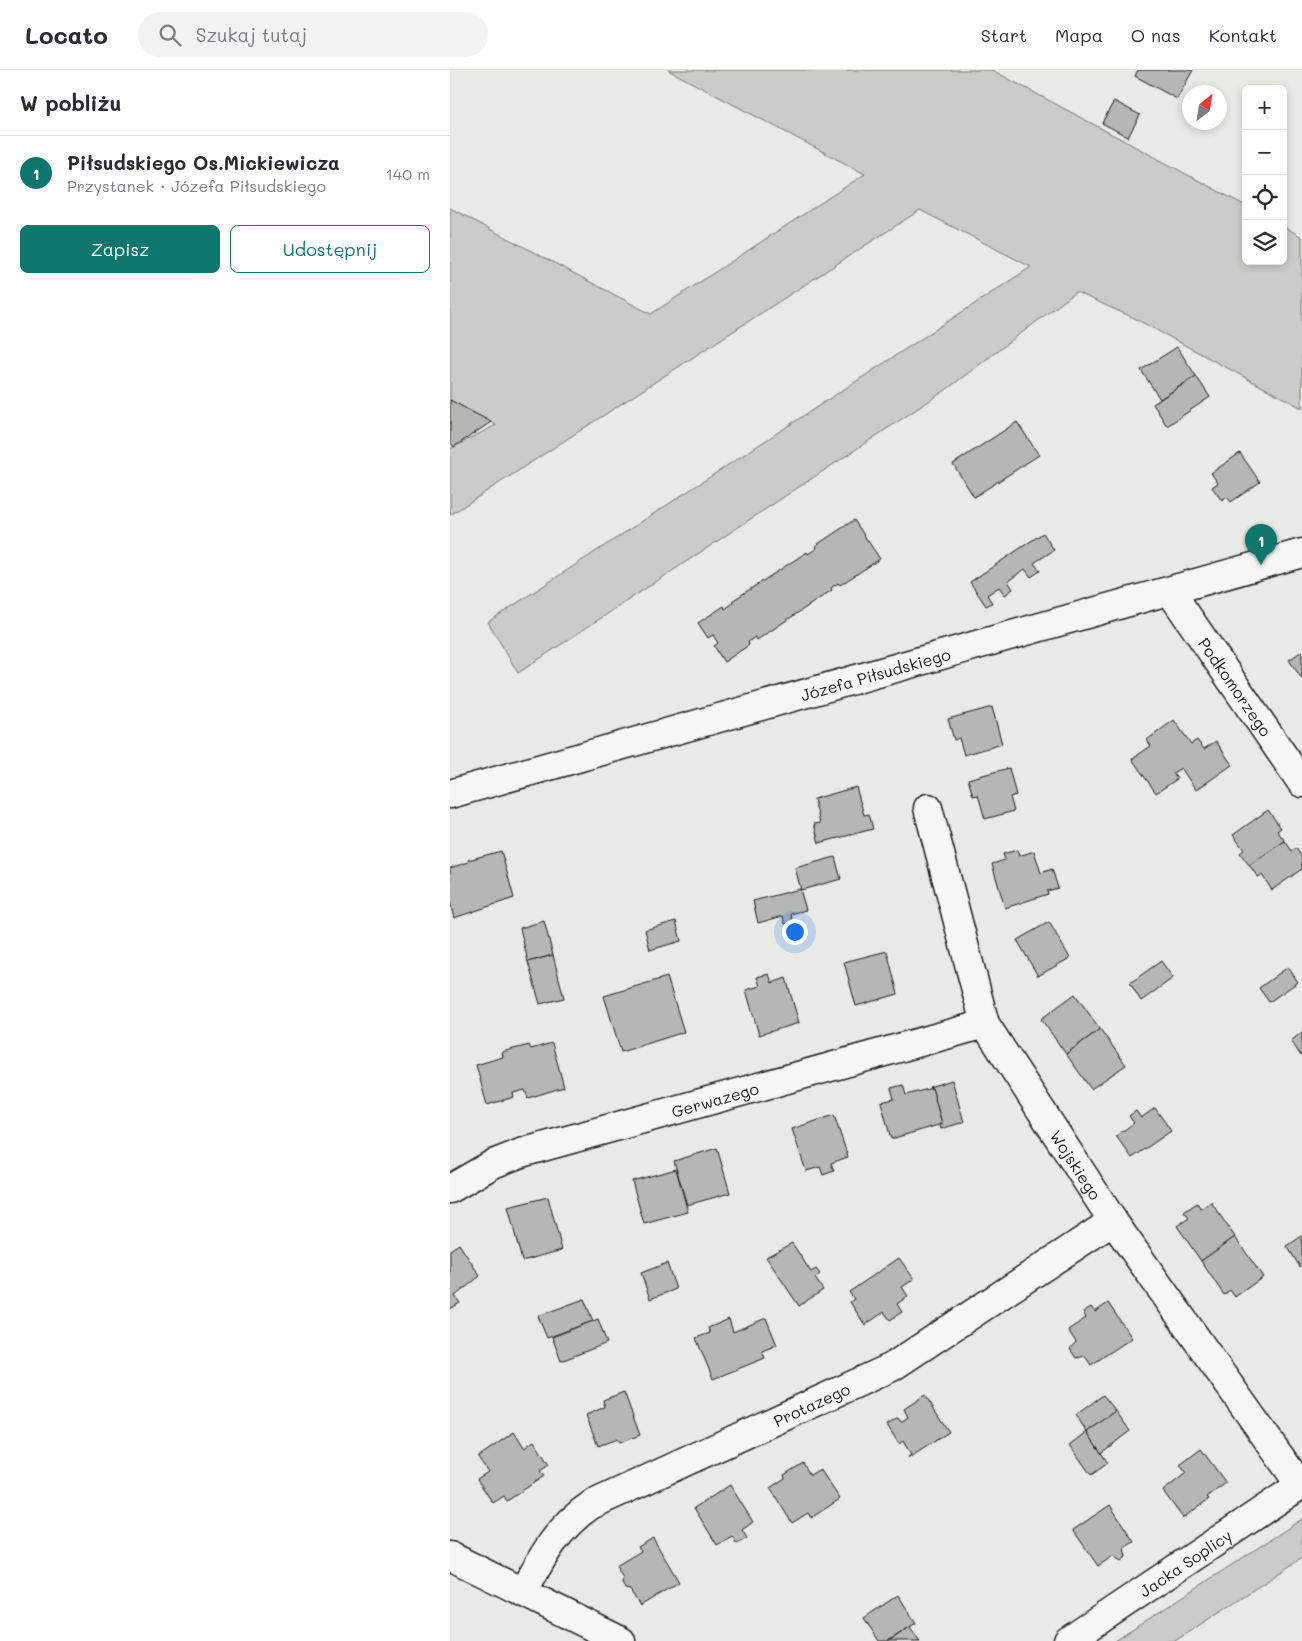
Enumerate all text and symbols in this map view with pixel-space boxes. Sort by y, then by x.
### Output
search box [138,12,488,57]
text: Locato [25,19,108,50]
icon: search [156,21,184,49]
text: Szukaj tutaj [196,22,307,47]
text: Start [981,23,1027,47]
text: Mapa [1055,23,1103,47]
text: O nas [1131,23,1181,47]
text: Kontakt [1209,23,1277,47]
north arrow [1182,85,1227,130]
map controls [1242,85,1287,265]
button: + [1242,85,1287,130]
text: W pobliżu [20,89,121,116]
button: − [1242,130,1287,175]
text: Piłsudskiego Os.Mickiewicza [67,150,340,175]
text: 1 [32,163,40,184]
text: 140 m [386,163,430,184]
text: Przystanek · Józefa Piłsudskiego [67,175,326,196]
button: locate [1242,175,1287,220]
button: layers [1242,220,1287,265]
button: Zapisz [20,225,220,273]
button: Udostępnij [230,225,430,273]
pin: 1 [1245,524,1277,565]
street label: Podkomorzego [1194,633,1277,740]
street label: Józefa Piłsudskiego [798,643,953,705]
your location [782,919,808,945]
street label: Gerwazego [669,1077,761,1121]
street label: Wojskiego [1046,1126,1107,1203]
street label: Protazego [770,1377,853,1431]
street label: Jacka Soplicy [1135,1524,1235,1601]

